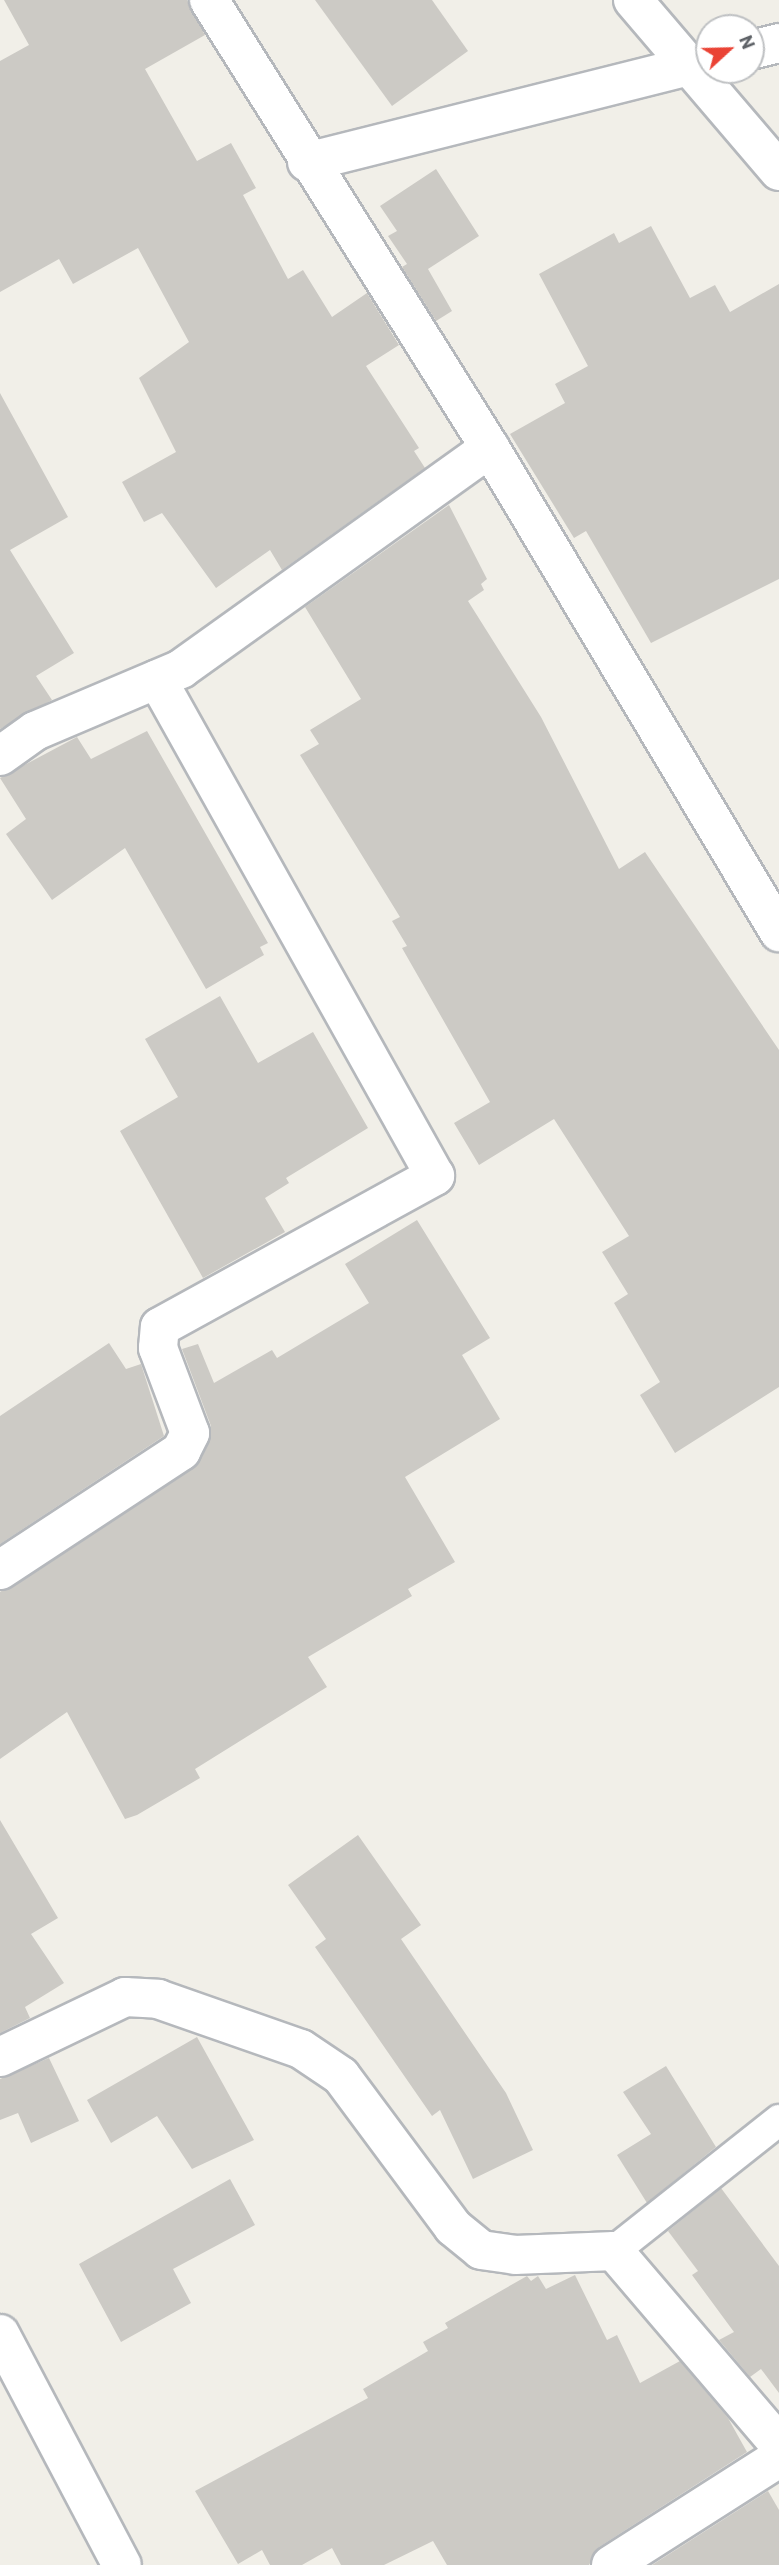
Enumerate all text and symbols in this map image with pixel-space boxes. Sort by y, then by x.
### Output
north arrow [695,14,765,84]
text: N [735,32,761,52]

